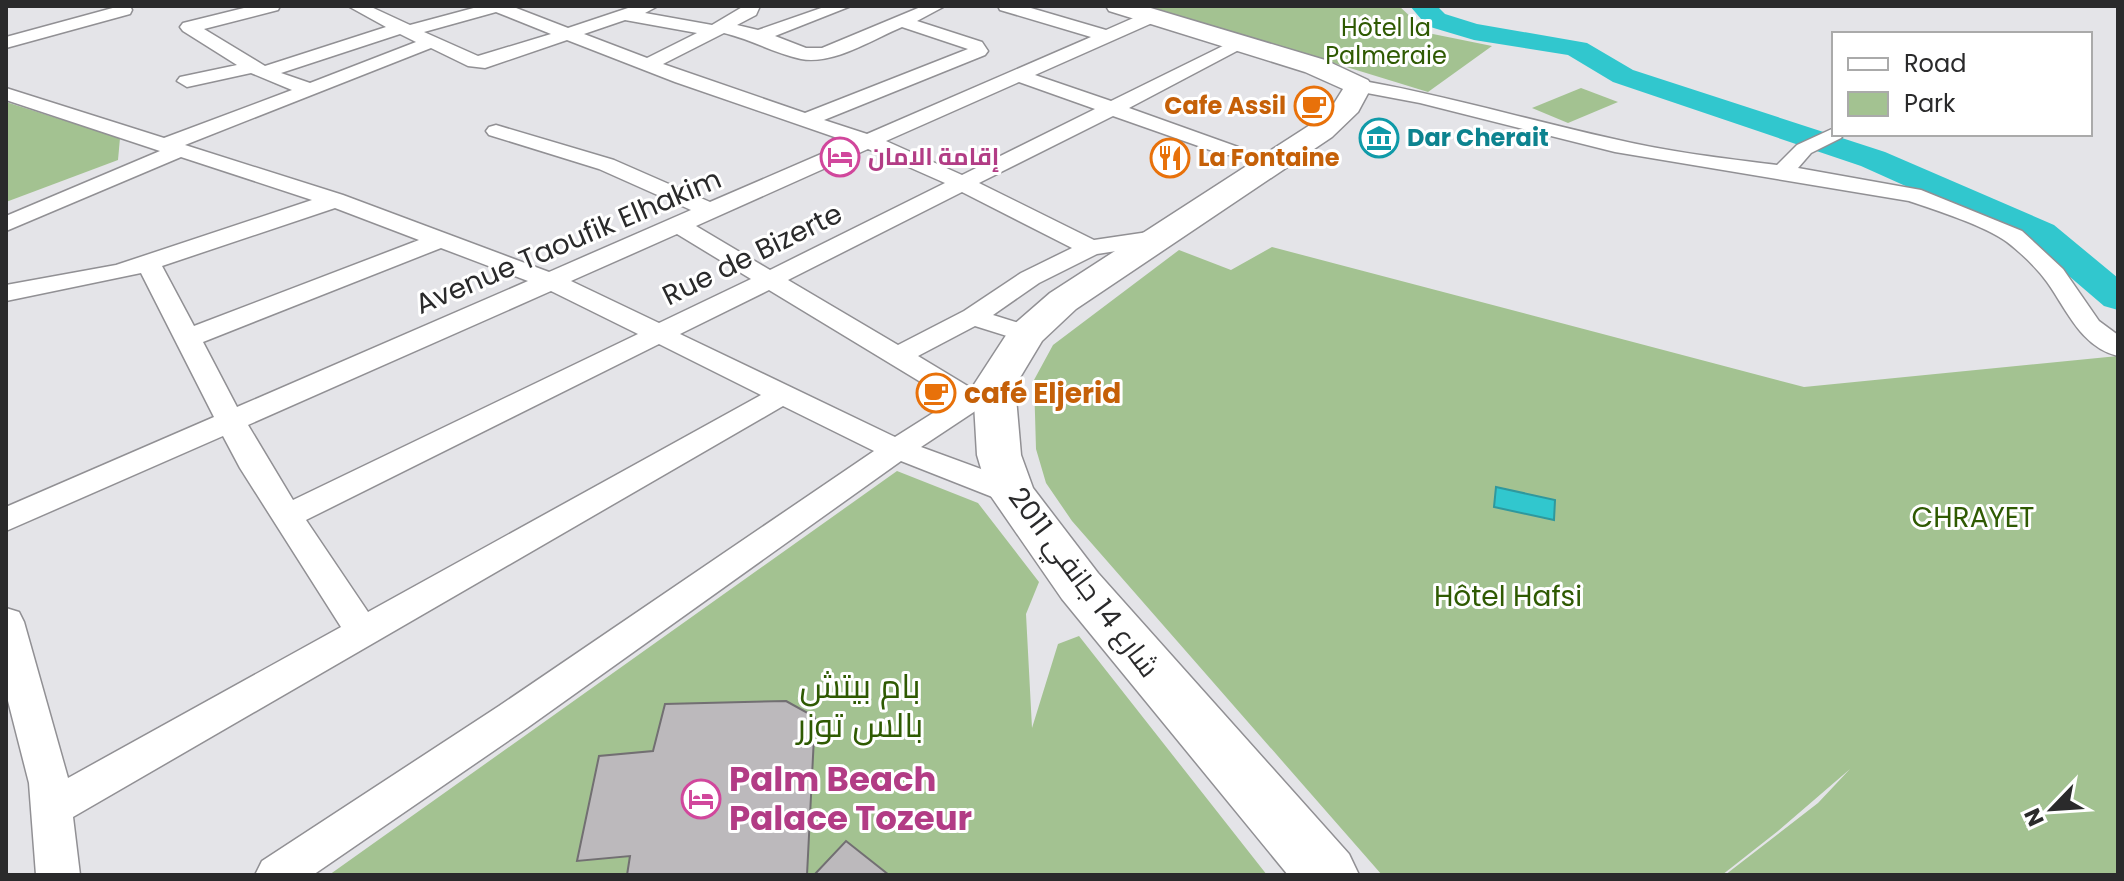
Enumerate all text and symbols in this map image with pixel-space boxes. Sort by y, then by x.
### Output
park label: Hôtel la Palmeraie [1325,11,1447,72]
legend [1832,32,2092,136]
text: Road [1904,47,1966,80]
cafe icon: Cafe Assil [1293,85,1335,127]
text: Park [1904,87,1956,120]
place label: Cafe Assil [1164,89,1286,122]
museum icon: Dar Cherait [1358,117,1400,159]
place label: Dar Cherait [1407,121,1549,154]
hotel icon: إقامة الامان [819,136,861,178]
restaurant icon: La Fontaine [1149,137,1191,179]
place label: إقامة الامان [868,140,999,173]
place label: La Fontaine [1198,141,1340,174]
street label: Avenue Taoufik Elhakim [409,159,727,324]
street label: Rue de Bizerte [656,194,849,315]
cafe icon: café Eljerid [915,372,957,414]
place label: café Eljerid [964,374,1121,413]
street label: شارع 14 جانفي 2011 [998,479,1168,687]
park label: CHRAYET [1912,498,2034,537]
park label: Hôtel Hafsi [1434,577,1582,616]
park label: بام بيتش بالس توزر [795,662,923,749]
place label: Palm Beach Palace Tozeur [729,755,972,842]
north arrow [2012,769,2092,849]
hotel icon: Palm Beach Palace Tozeur [680,778,722,820]
text: N [2017,803,2052,831]

